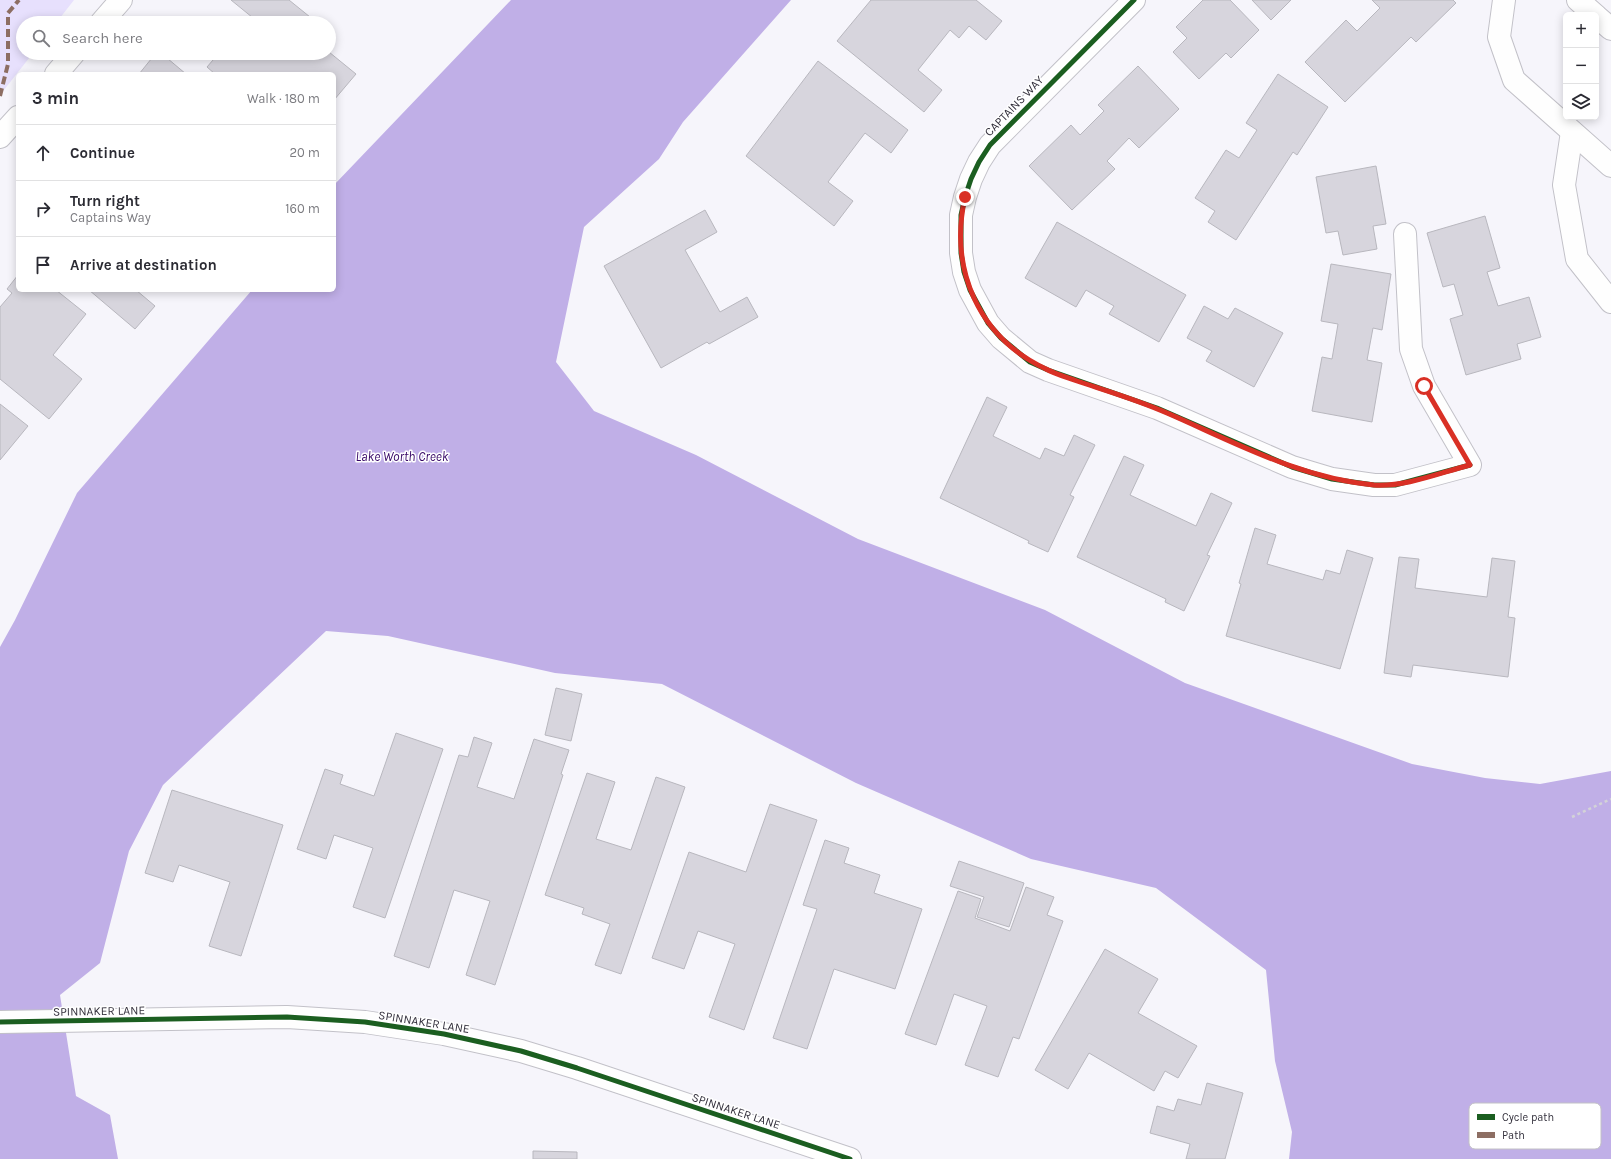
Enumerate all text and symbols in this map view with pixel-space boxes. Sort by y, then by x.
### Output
map controls [1563,12,1599,120]
button: + [1563,12,1599,48]
search box [16,16,336,60]
icon: search [30,27,52,49]
text: Search here [62,29,143,47]
button: − [1563,48,1599,84]
street label: CAPTAINS WAY [982,73,1047,139]
button: layers [1563,84,1599,120]
text: 3 min [32,88,79,108]
text: Walk · 180 m [247,91,320,106]
icon: ahead [32,142,54,164]
text: Continue [70,144,135,162]
text: 20 m [290,145,320,160]
route end [956,188,974,206]
text: Turn right [70,192,140,210]
icon: right [32,198,54,220]
text: 160 m [285,201,320,216]
text: Captains Way [70,210,151,225]
icon: arrive [32,254,54,276]
text: Arrive at destination [70,256,217,274]
route start [1415,377,1433,395]
water label: Lake Worth Creek [356,449,449,464]
street label: SPINNAKER LANE [53,1003,145,1019]
street label: SPINNAKER LANE [377,1008,471,1036]
street label: SPINNAKER LANE [690,1090,782,1132]
legend [1469,1103,1601,1149]
text: Cycle path [1502,1111,1554,1124]
text: Path [1502,1129,1525,1142]

